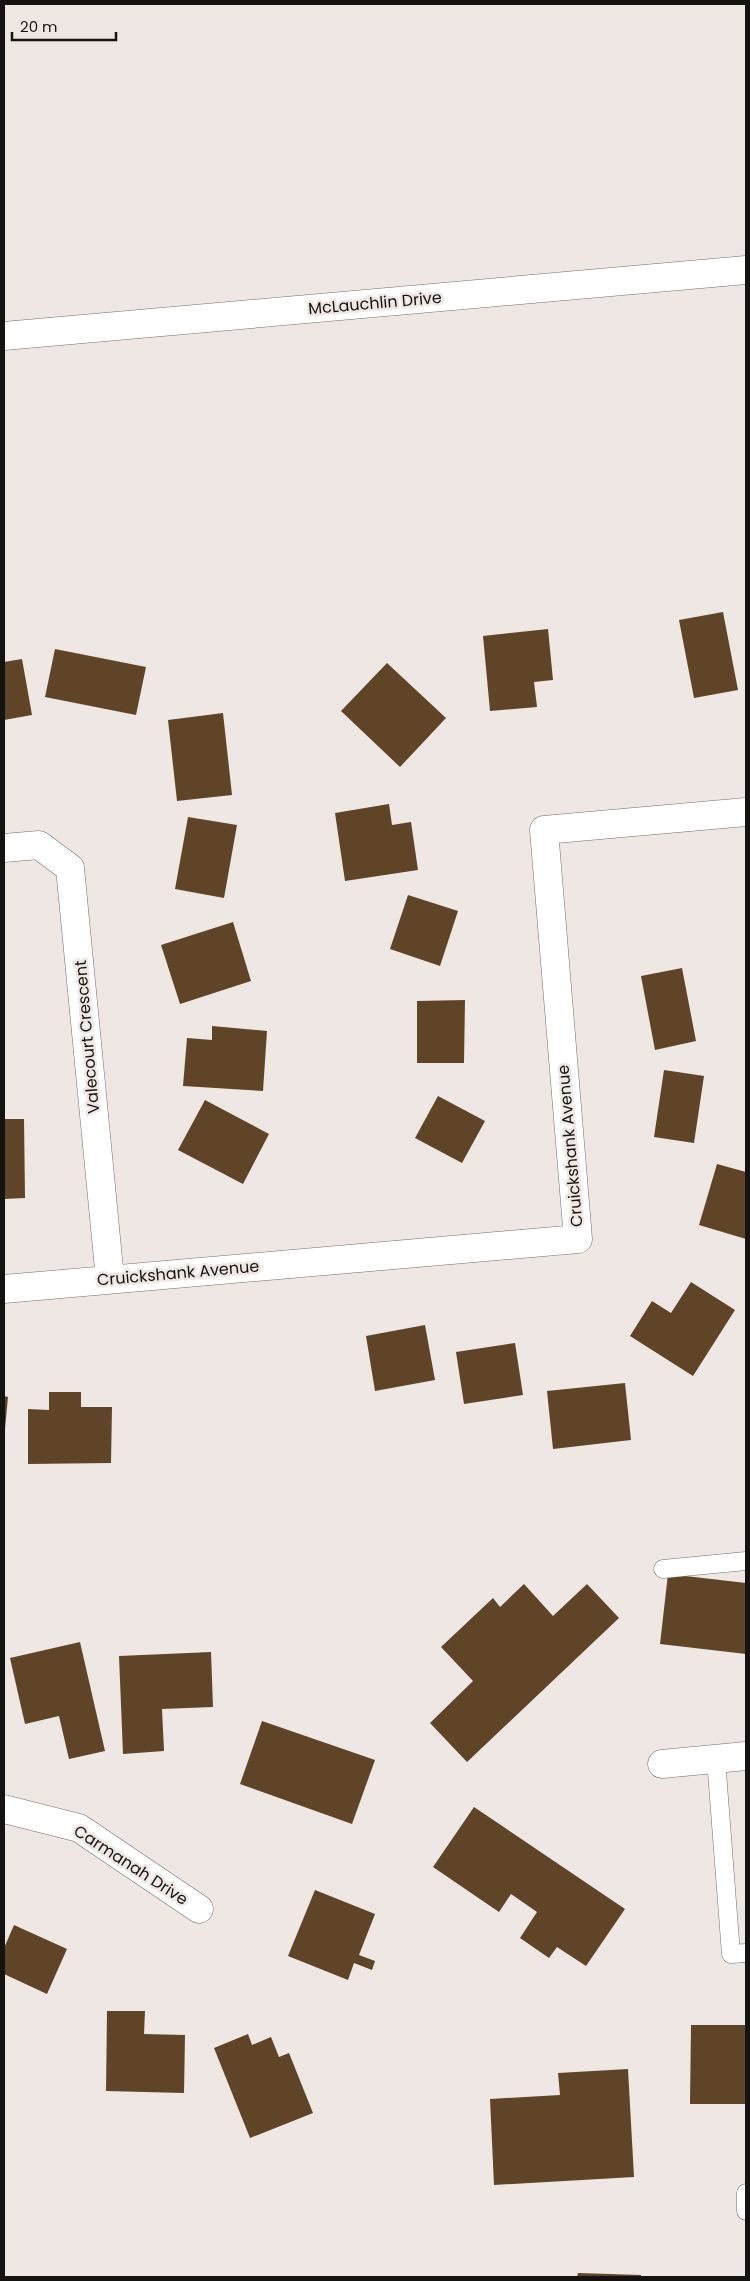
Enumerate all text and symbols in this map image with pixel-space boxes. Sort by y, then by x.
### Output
scale bar [12,10,116,42]
text: 20 m [20,16,58,37]
street label: McLauchlin Drive [307,286,443,320]
street label: Valecourt Crescent [69,959,105,1115]
street label: Cruickshank Avenue [551,1064,589,1228]
street label: Cruickshank Avenue [96,1254,260,1292]
street label: Carmanah Drive [69,1819,193,1911]

